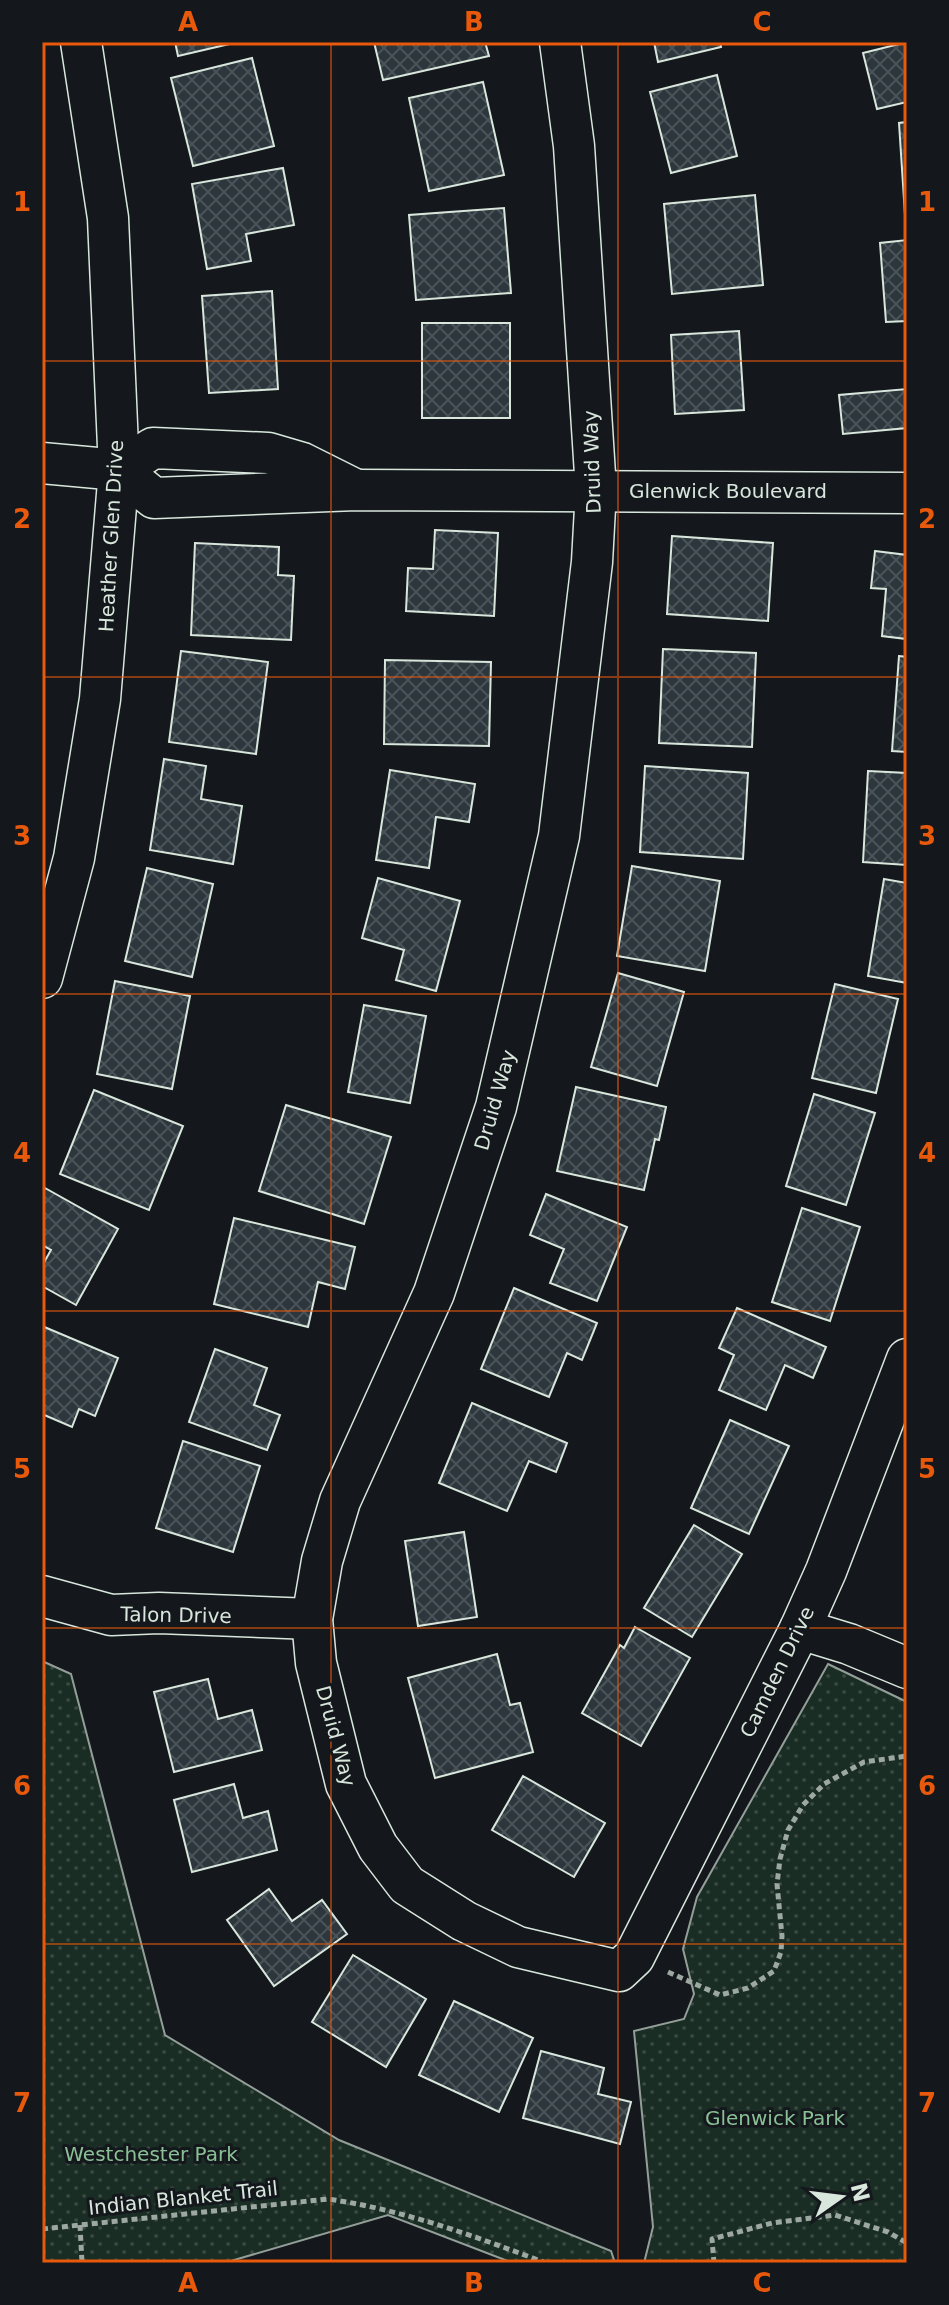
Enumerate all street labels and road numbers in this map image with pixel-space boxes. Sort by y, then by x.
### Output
street label: Druid Way [578,410,606,514]
street label: Heather Glen Drive [94,439,128,633]
street label: Glenwick Boulevard [629,479,827,503]
street label: Druid Way [469,1047,521,1153]
street label: Talon Drive [119,1602,232,1628]
street label: Camden Drive [735,1602,819,1742]
street label: Druid Way [311,1683,361,1789]
street label: Indian Blanket Trail [87,2176,279,2220]

